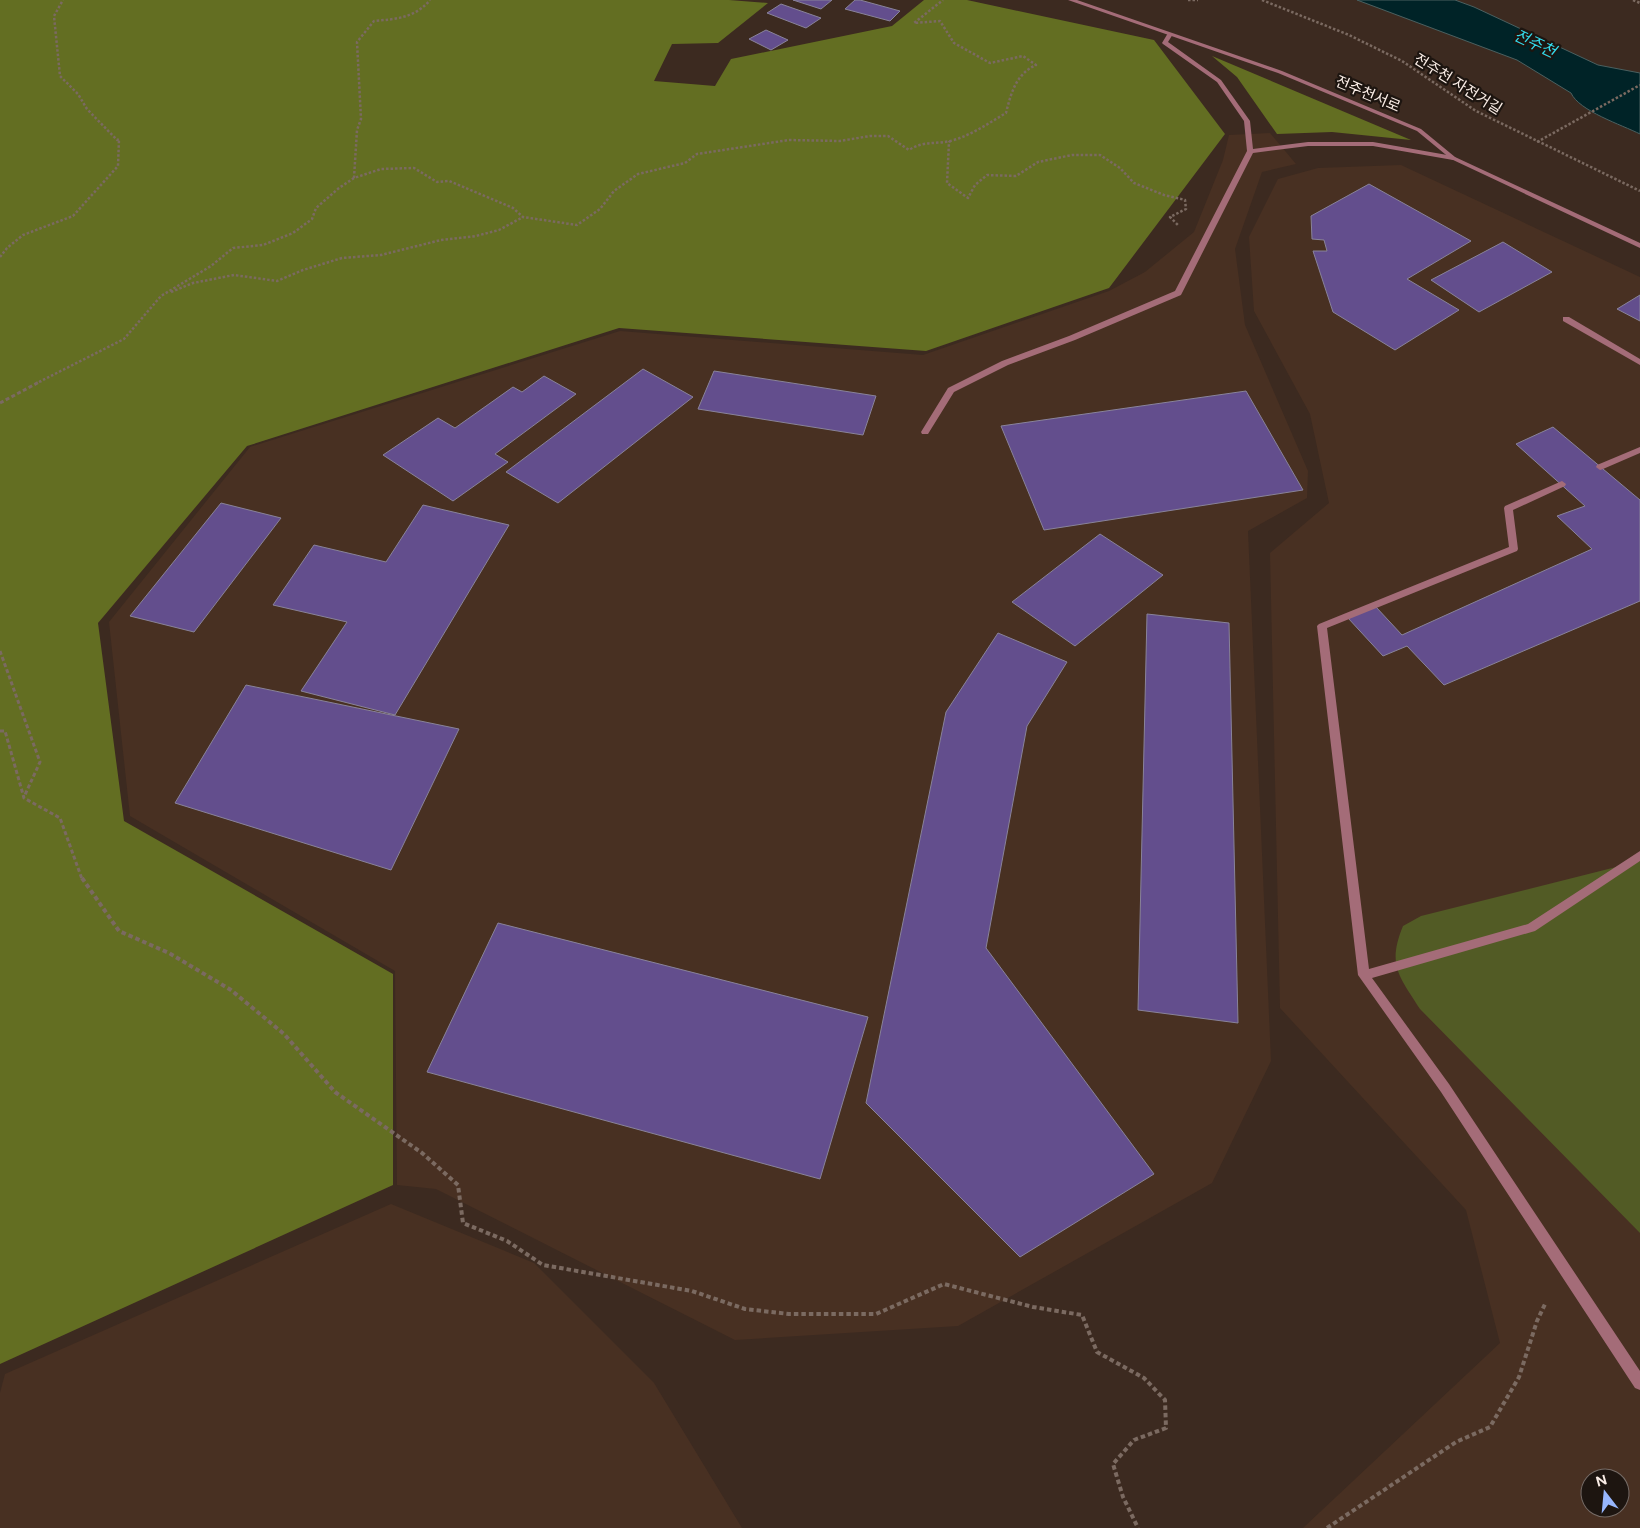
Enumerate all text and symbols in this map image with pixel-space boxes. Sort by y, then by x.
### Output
water label: 전주천 [1511,26,1561,62]
street label: 전주천 자전거길 [1411,50,1505,118]
street label: 전주천서로 [1333,72,1403,116]
north arrow [1580,1468,1630,1518]
text: N [1594,1471,1609,1491]

